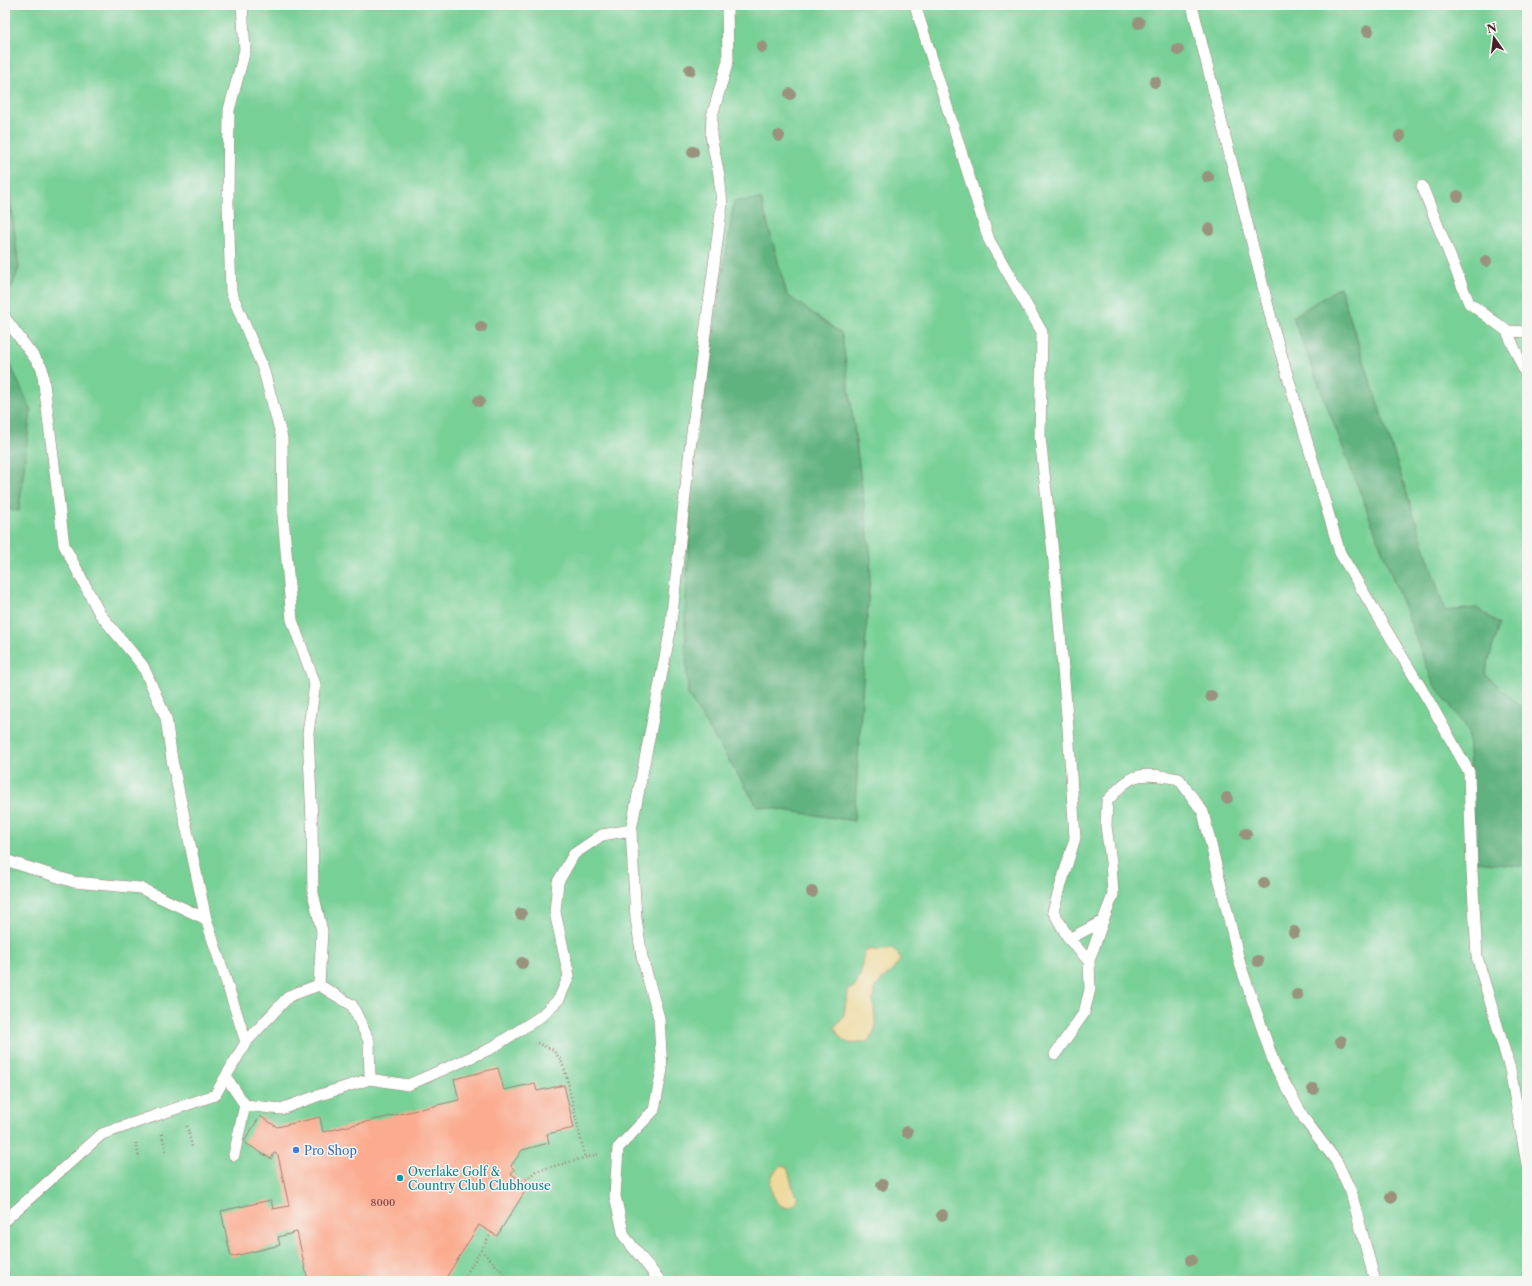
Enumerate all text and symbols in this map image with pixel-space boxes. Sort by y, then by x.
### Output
north arrow [1474,18,1514,58]
text: N [1485,20,1498,36]
place label: Pro Shop [304,1143,357,1158]
marker: Pro Shop [291,1145,301,1155]
place label: Overlake Golf & Country Club Clubhouse [408,1164,551,1193]
marker: Overlake Golf & Country Club Clubhouse [395,1173,405,1183]
house number: 8000 [371,1196,395,1209]

